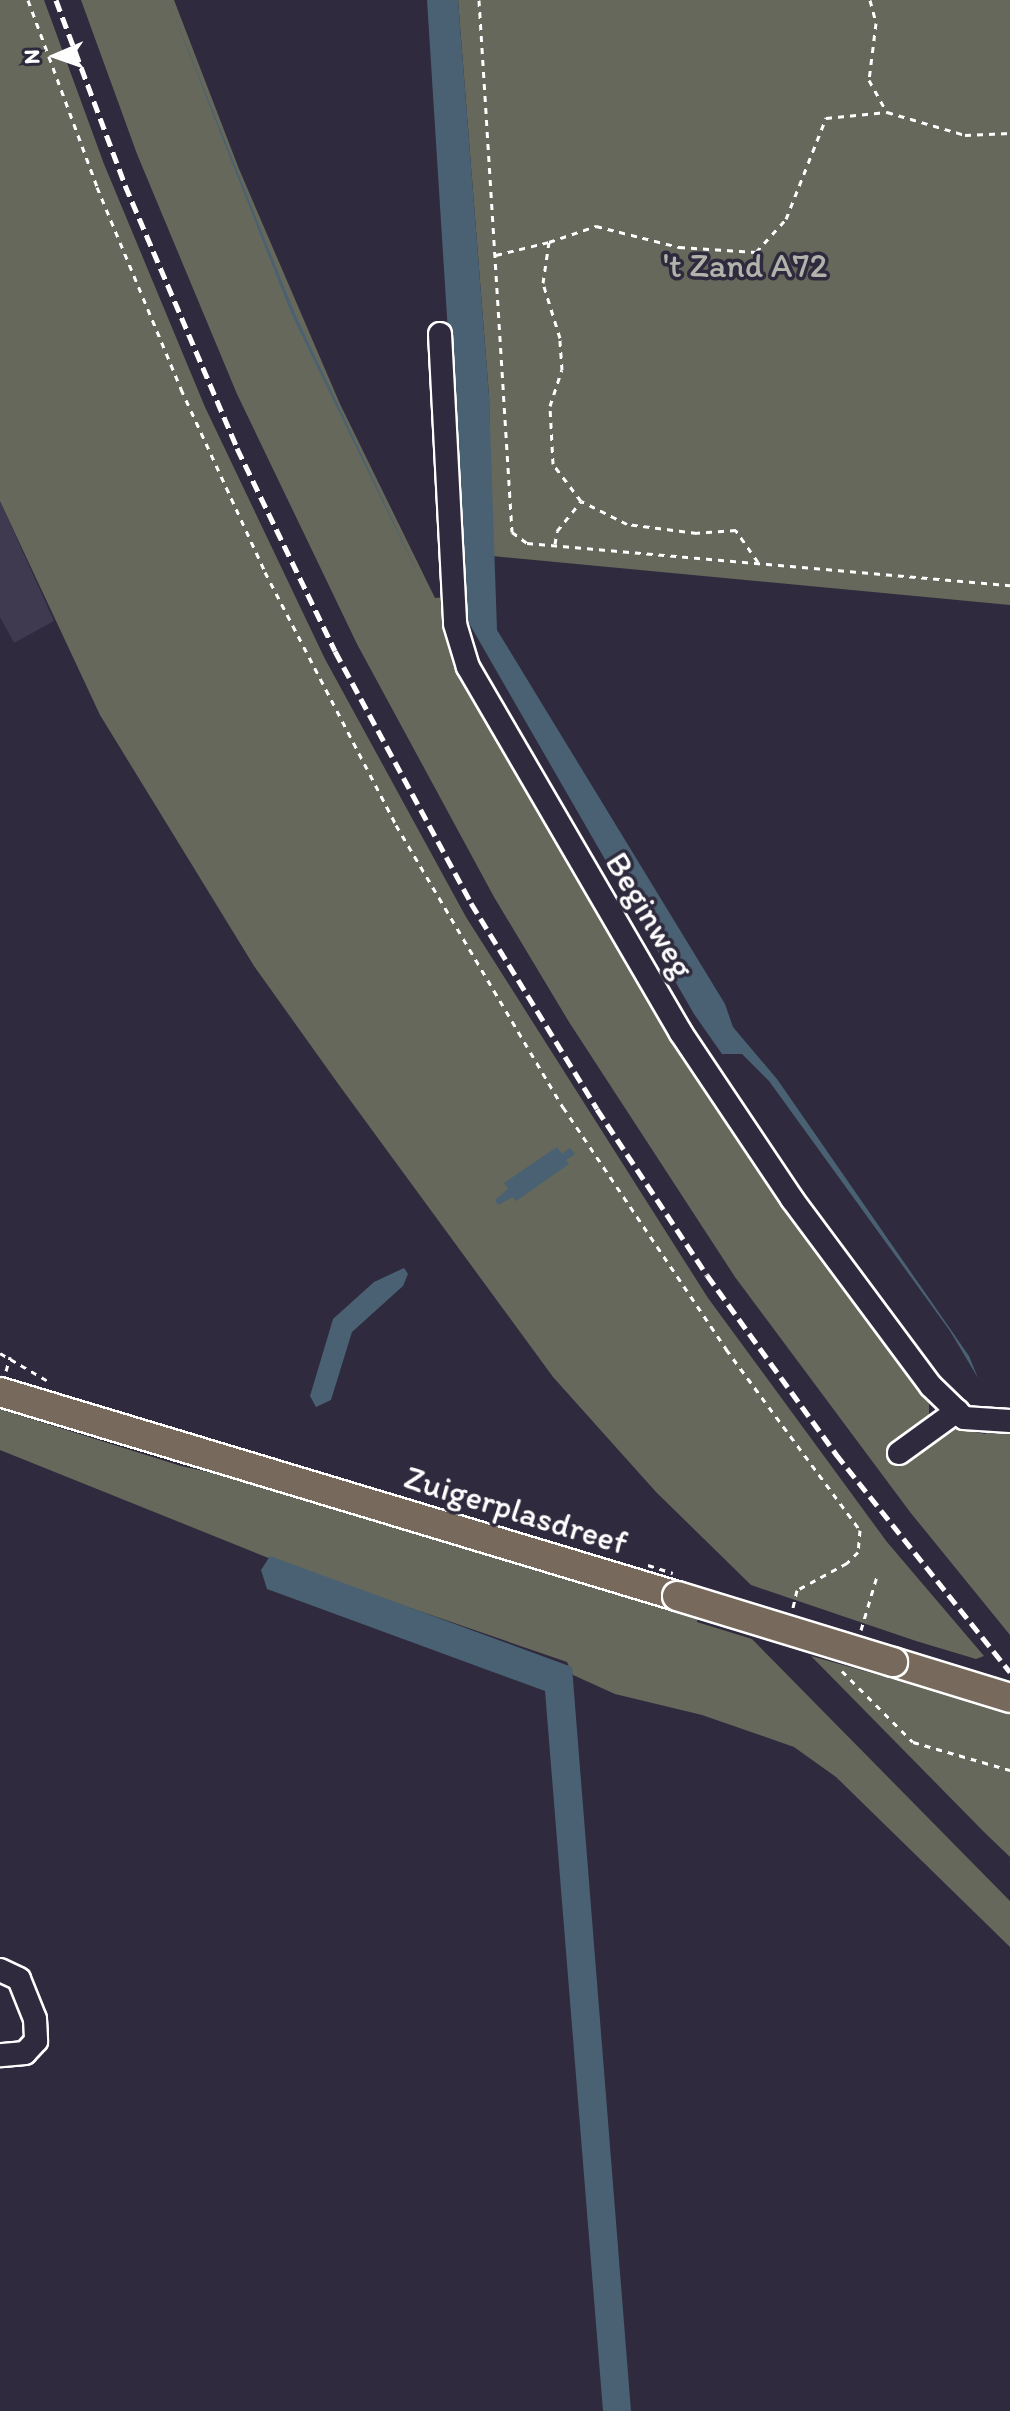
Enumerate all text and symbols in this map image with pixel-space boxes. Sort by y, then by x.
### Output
north arrow [16,16,96,96]
text: N [18,49,45,65]
park label: 't Zand A72 [662,246,828,286]
street label: Beginweg [597,845,703,985]
street label: Zuigerplasdreef [399,1457,633,1563]

